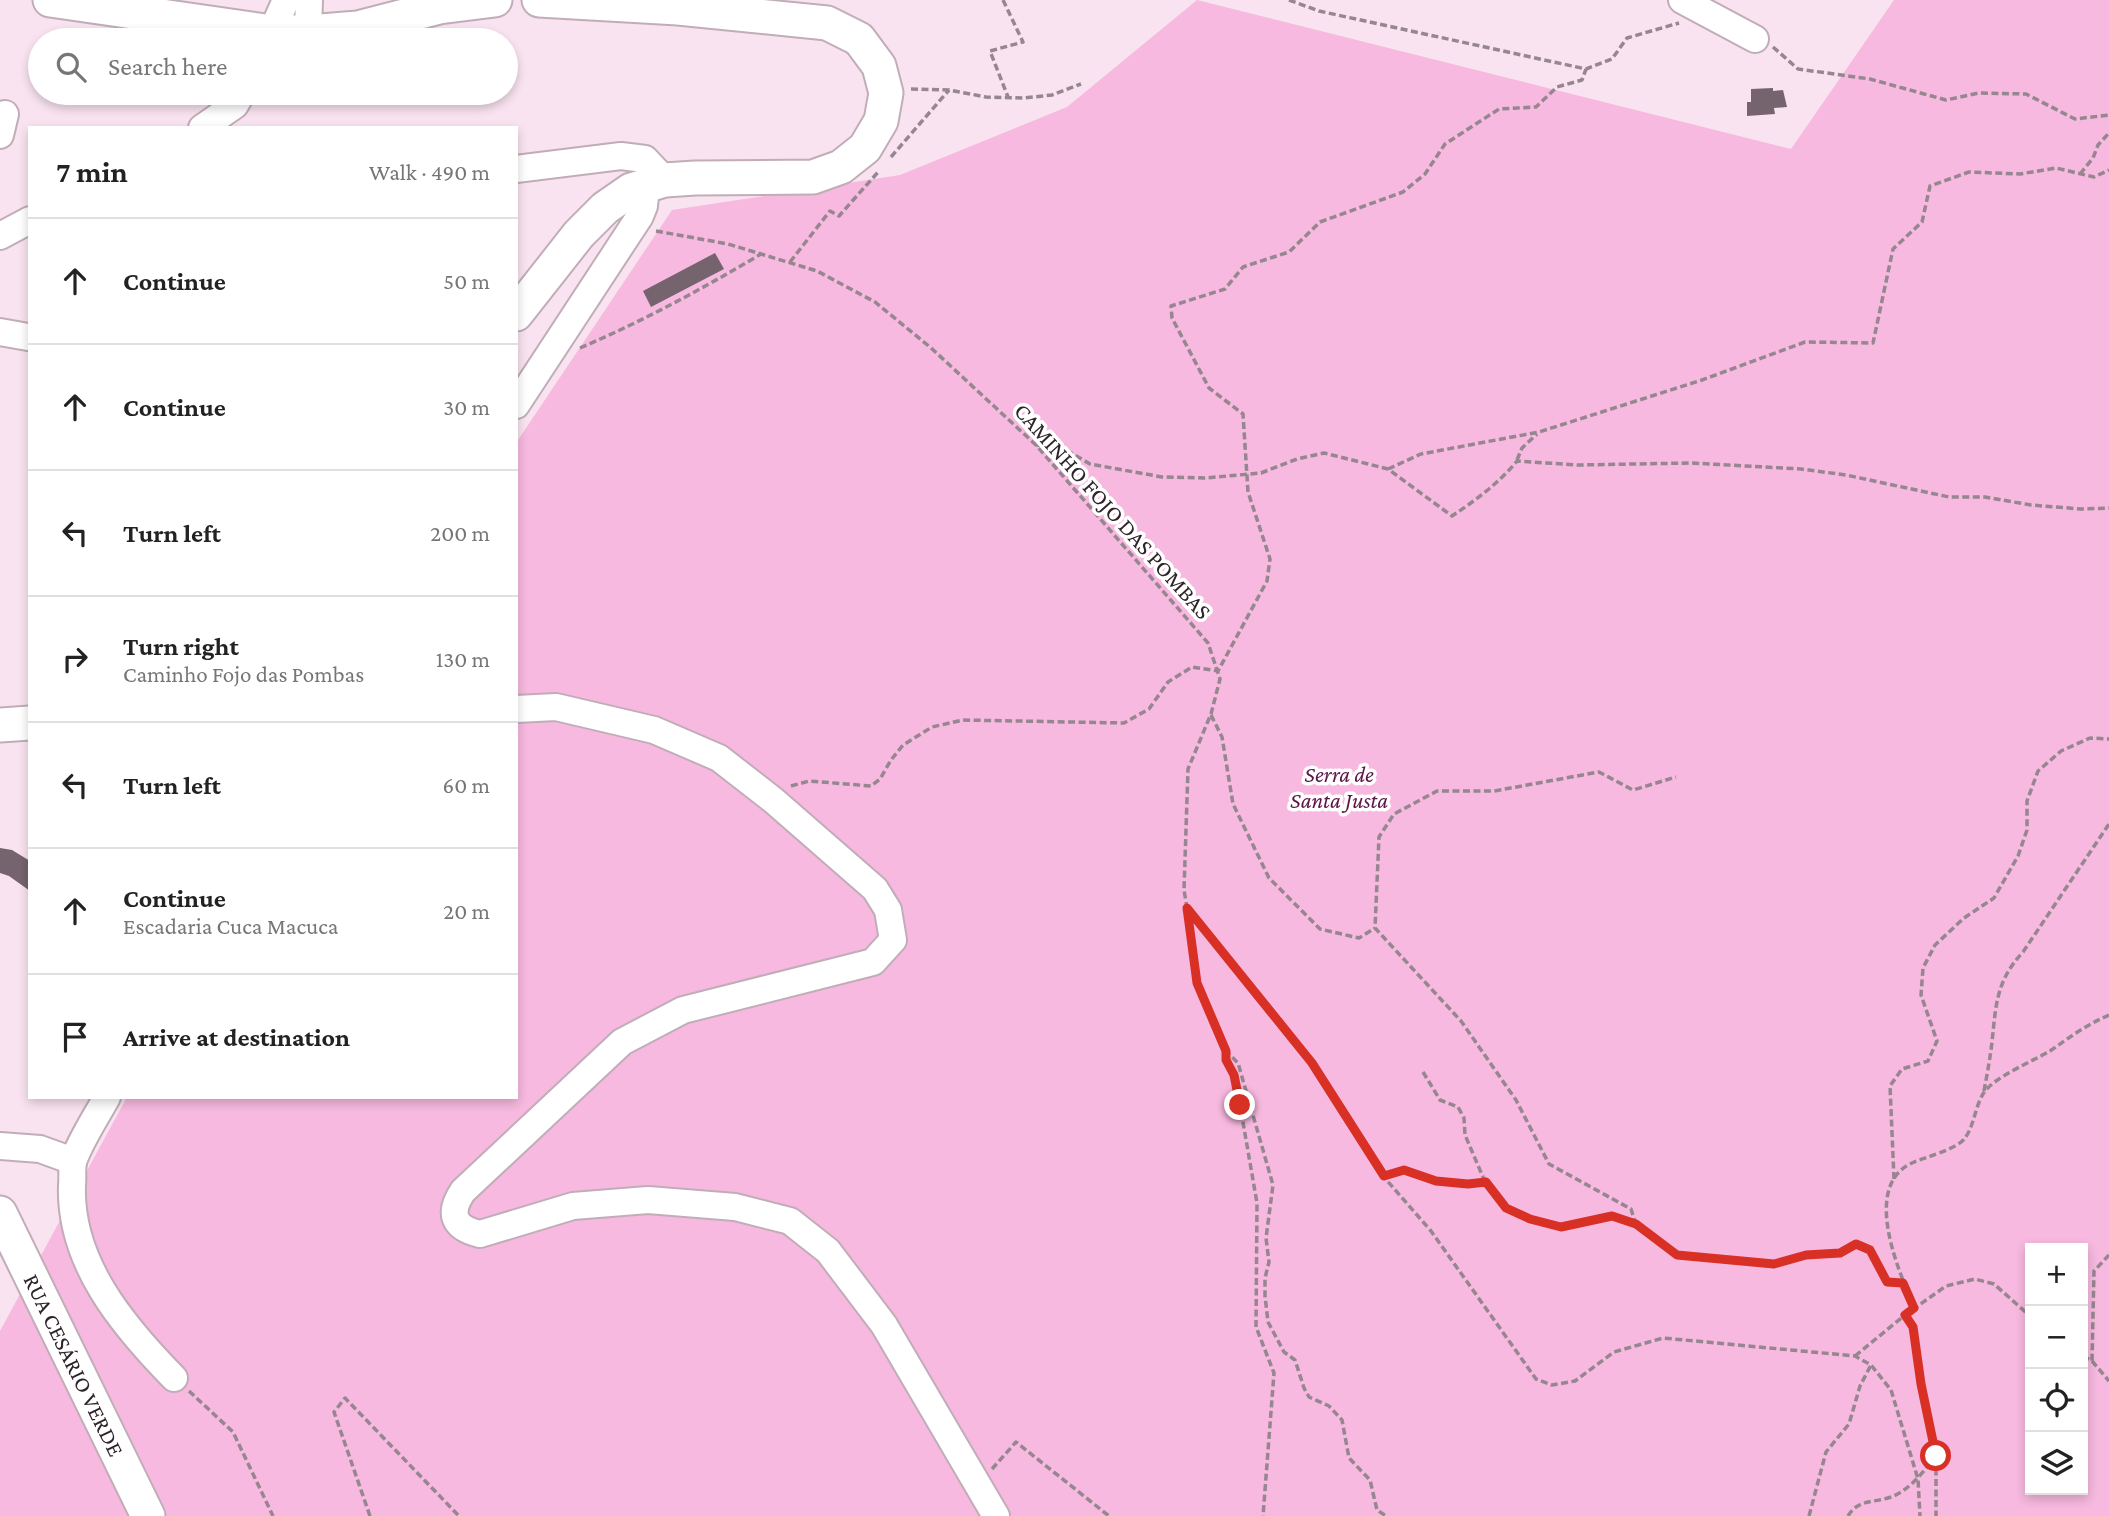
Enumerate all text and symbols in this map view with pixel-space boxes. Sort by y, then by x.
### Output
search box [28,28,518,105]
icon: search [52,48,90,86]
text: Search here [108,52,227,81]
text: 7 min [56,155,128,188]
text: Walk · 490 m [369,159,490,185]
icon: ahead [56,262,94,300]
text: Continue [123,267,226,296]
text: 50 m [443,268,490,294]
icon: ahead [56,388,94,426]
text: Continue [123,393,226,422]
text: 30 m [443,394,490,420]
street label: CAMINHO FOJO DAS POMBAS [1009,398,1217,624]
icon: left [56,514,94,552]
text: Turn left [123,519,221,548]
text: 200 m [430,520,490,546]
text: Turn right [123,632,239,661]
icon: right [56,640,94,678]
text: 130 m [436,646,490,672]
text: Caminho Fojo das Pombas [123,661,364,687]
park label: Serra de Santa Justa [1290,761,1388,813]
icon: left [56,766,94,804]
text: Turn left [123,771,221,800]
text: 60 m [443,772,490,798]
text: Continue [123,884,226,913]
icon: ahead [56,892,94,930]
text: 20 m [443,898,490,924]
text: Escadaria Cuca Macuca [123,913,338,939]
icon: arrive [56,1018,94,1056]
text: Arrive at destination [123,1023,350,1052]
route end [1224,1089,1255,1120]
map controls [2025,1243,2088,1495]
button: + [2025,1243,2088,1306]
street label: RUA CESÁRIO VERDE [19,1269,129,1461]
button: − [2025,1306,2088,1369]
button: locate [2025,1369,2088,1432]
button: layers [2025,1432,2088,1495]
route start [1920,1440,1951,1471]

